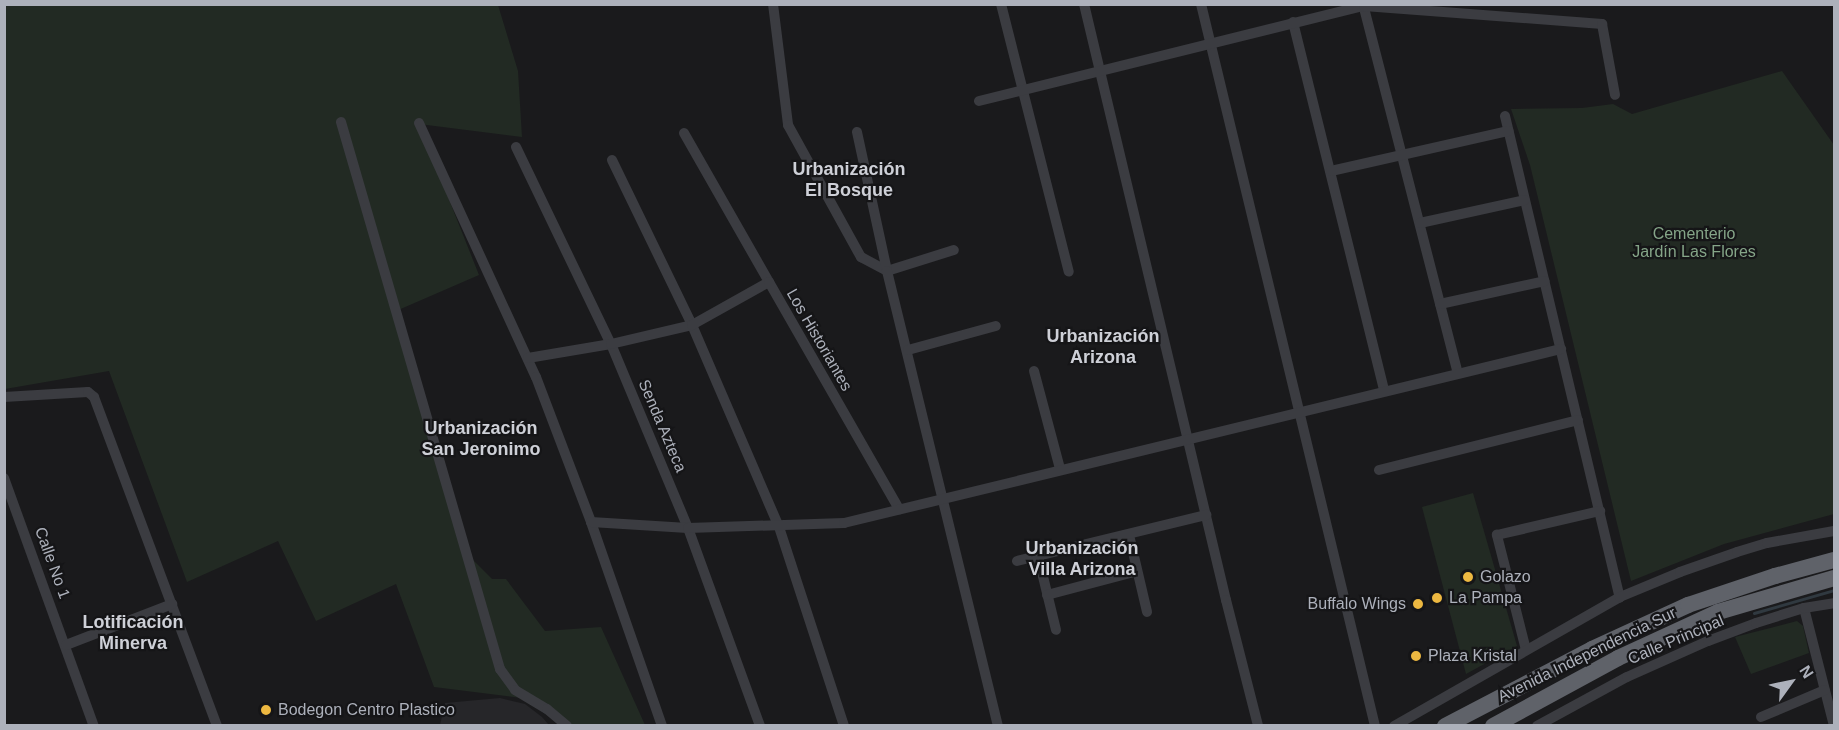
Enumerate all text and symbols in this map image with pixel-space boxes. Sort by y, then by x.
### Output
district label: Urbanización El Bosque [792,159,906,201]
park label: Cementerio Jardín Las Flores [1632,224,1756,262]
street label: Los Historiantes [782,286,856,394]
district label: Urbanización Arizona [1046,326,1160,368]
street label: Senda Azteca [634,376,690,476]
district label: Urbanización San Jeronimo [421,418,541,460]
street label: Calle No 1 [30,525,74,601]
district label: Urbanización Villa Arizona [1025,538,1139,580]
place label: Golazo [1480,567,1531,587]
marker: Golazo [1461,570,1475,584]
place label: La Pampa [1449,588,1522,608]
marker: La Pampa [1430,591,1444,605]
place label: Buffalo Wings [1308,594,1406,614]
marker: Buffalo Wings [1411,597,1425,611]
street label: Avenida Independencia Sur [1495,603,1679,707]
street label: Calle Principal [1625,611,1727,669]
district label: Lotificación Minerva [82,612,184,654]
place label: Plaza Kristal [1428,646,1517,666]
marker: Plaza Kristal [1409,649,1423,663]
north arrow [1761,652,1821,712]
text: N [1796,662,1817,681]
place label: Bodegon Centro Plastico [278,700,455,720]
marker: Bodegon Centro Plastico [259,703,273,717]

